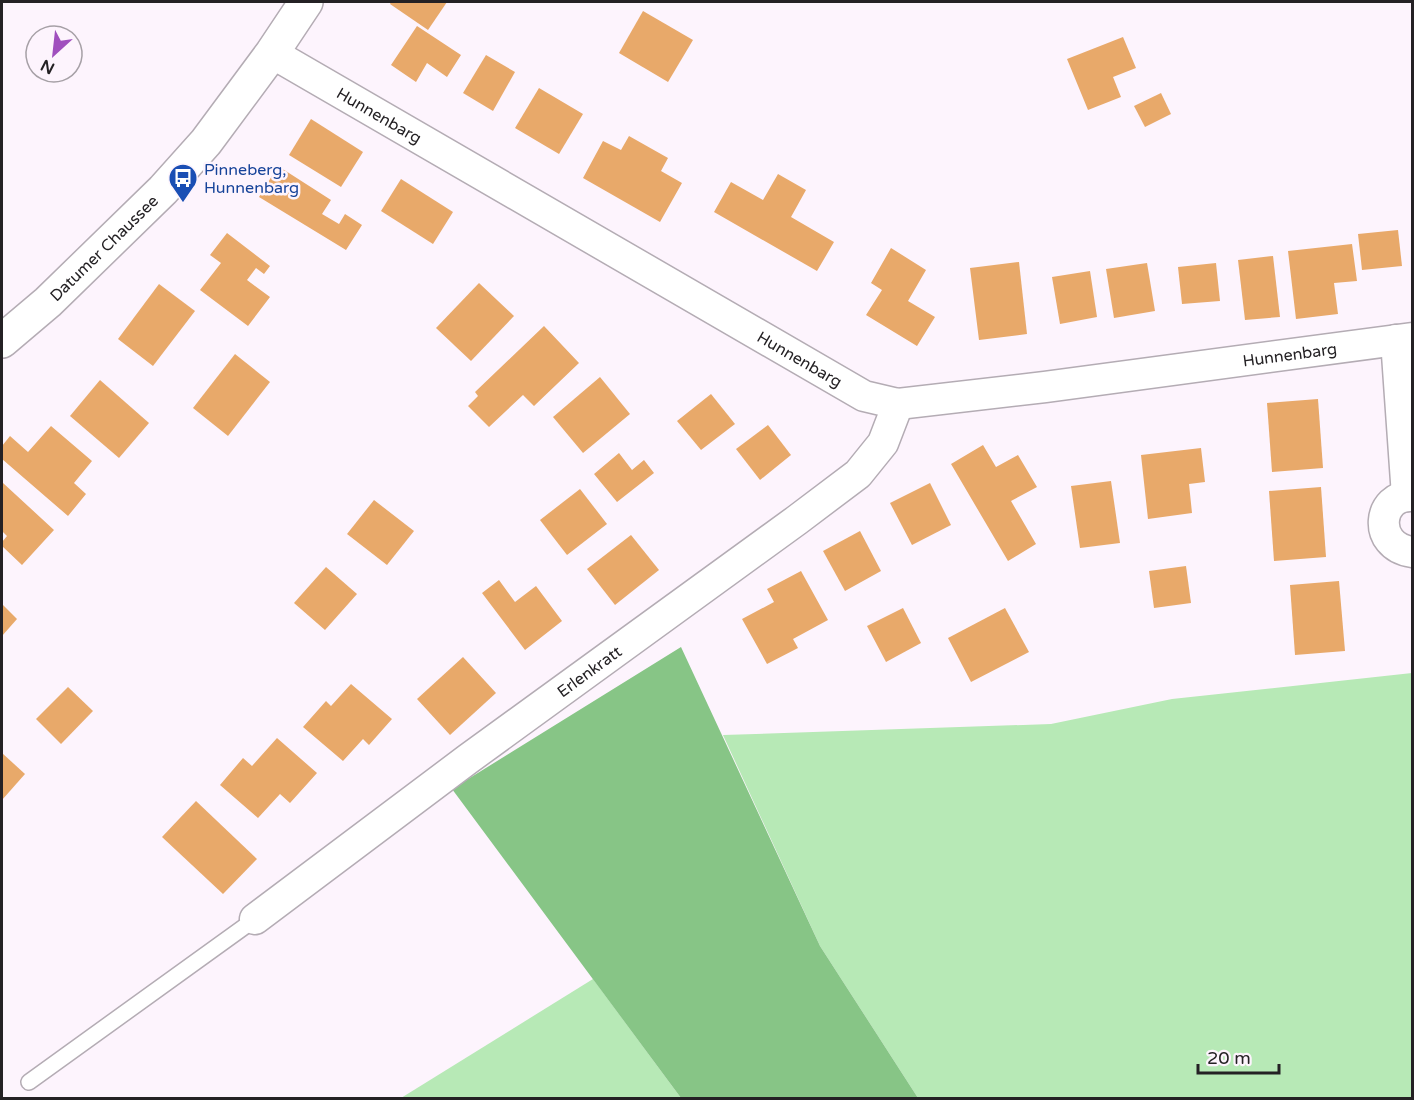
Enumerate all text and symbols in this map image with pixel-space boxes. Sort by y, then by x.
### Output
north arrow [24,24,84,84]
text: N [37,55,58,78]
street label: Hunnenbarg [333,84,425,149]
place label: Pinneberg, Hunnenbarg [204,160,299,198]
bus stop icon: Pinneberg, Hunnenbarg [167,162,199,204]
street label: Datumer Chaussee [46,191,163,306]
street label: Hunnenbarg [753,327,845,392]
street label: Hunnenbarg [1241,339,1338,372]
street label: Erlenkratt [553,642,626,702]
scale bar [1198,1037,1279,1075]
text: 20 m [1207,1047,1251,1069]

